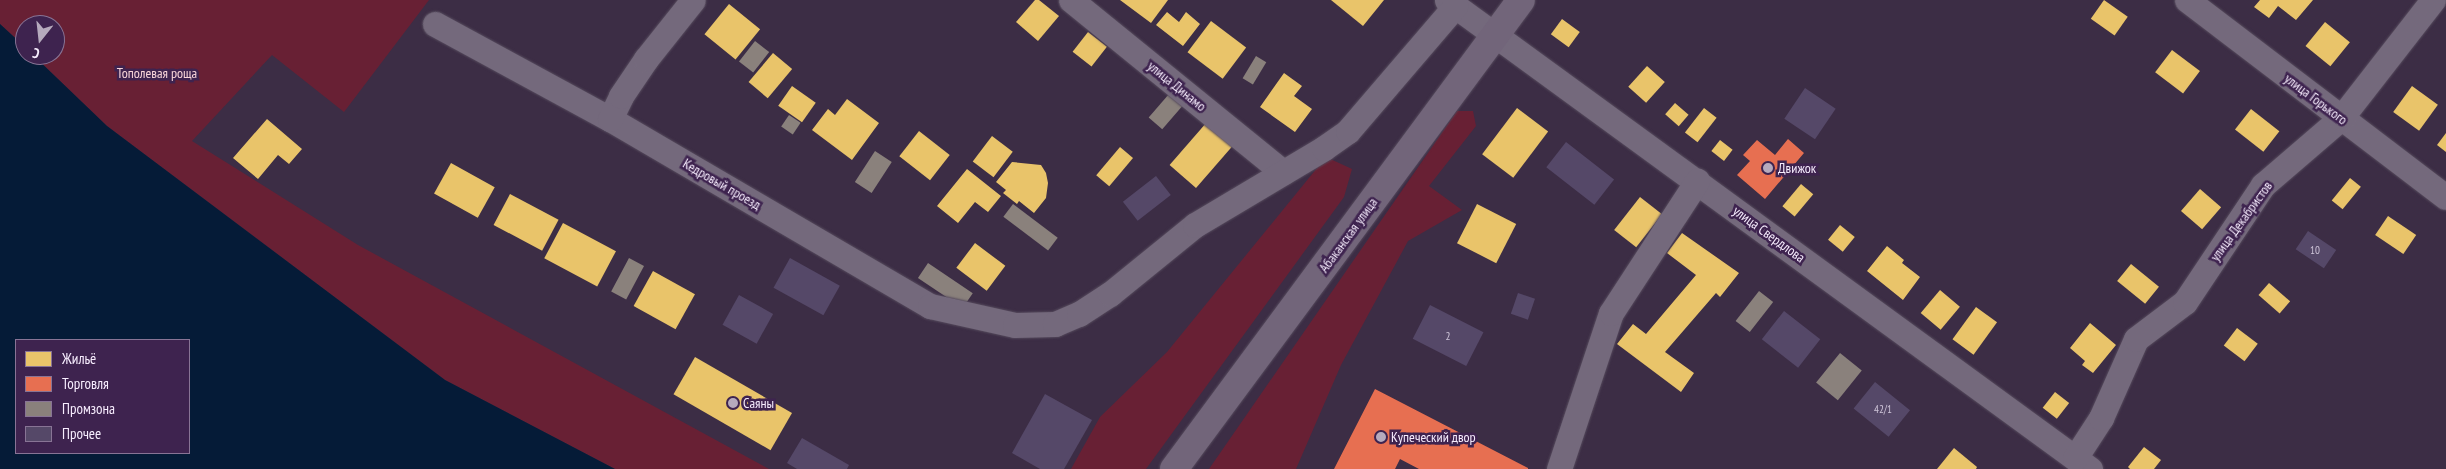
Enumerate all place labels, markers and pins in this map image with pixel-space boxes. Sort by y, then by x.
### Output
place label: Движок [1778,160,1816,176]
marker: Движок [1762,162,1774,174]
place label: Саяны [743,395,774,411]
marker: Саяны [727,397,739,409]
place label: Купеческий двор [1391,429,1476,445]
marker: Купеческий двор [1375,431,1387,443]

